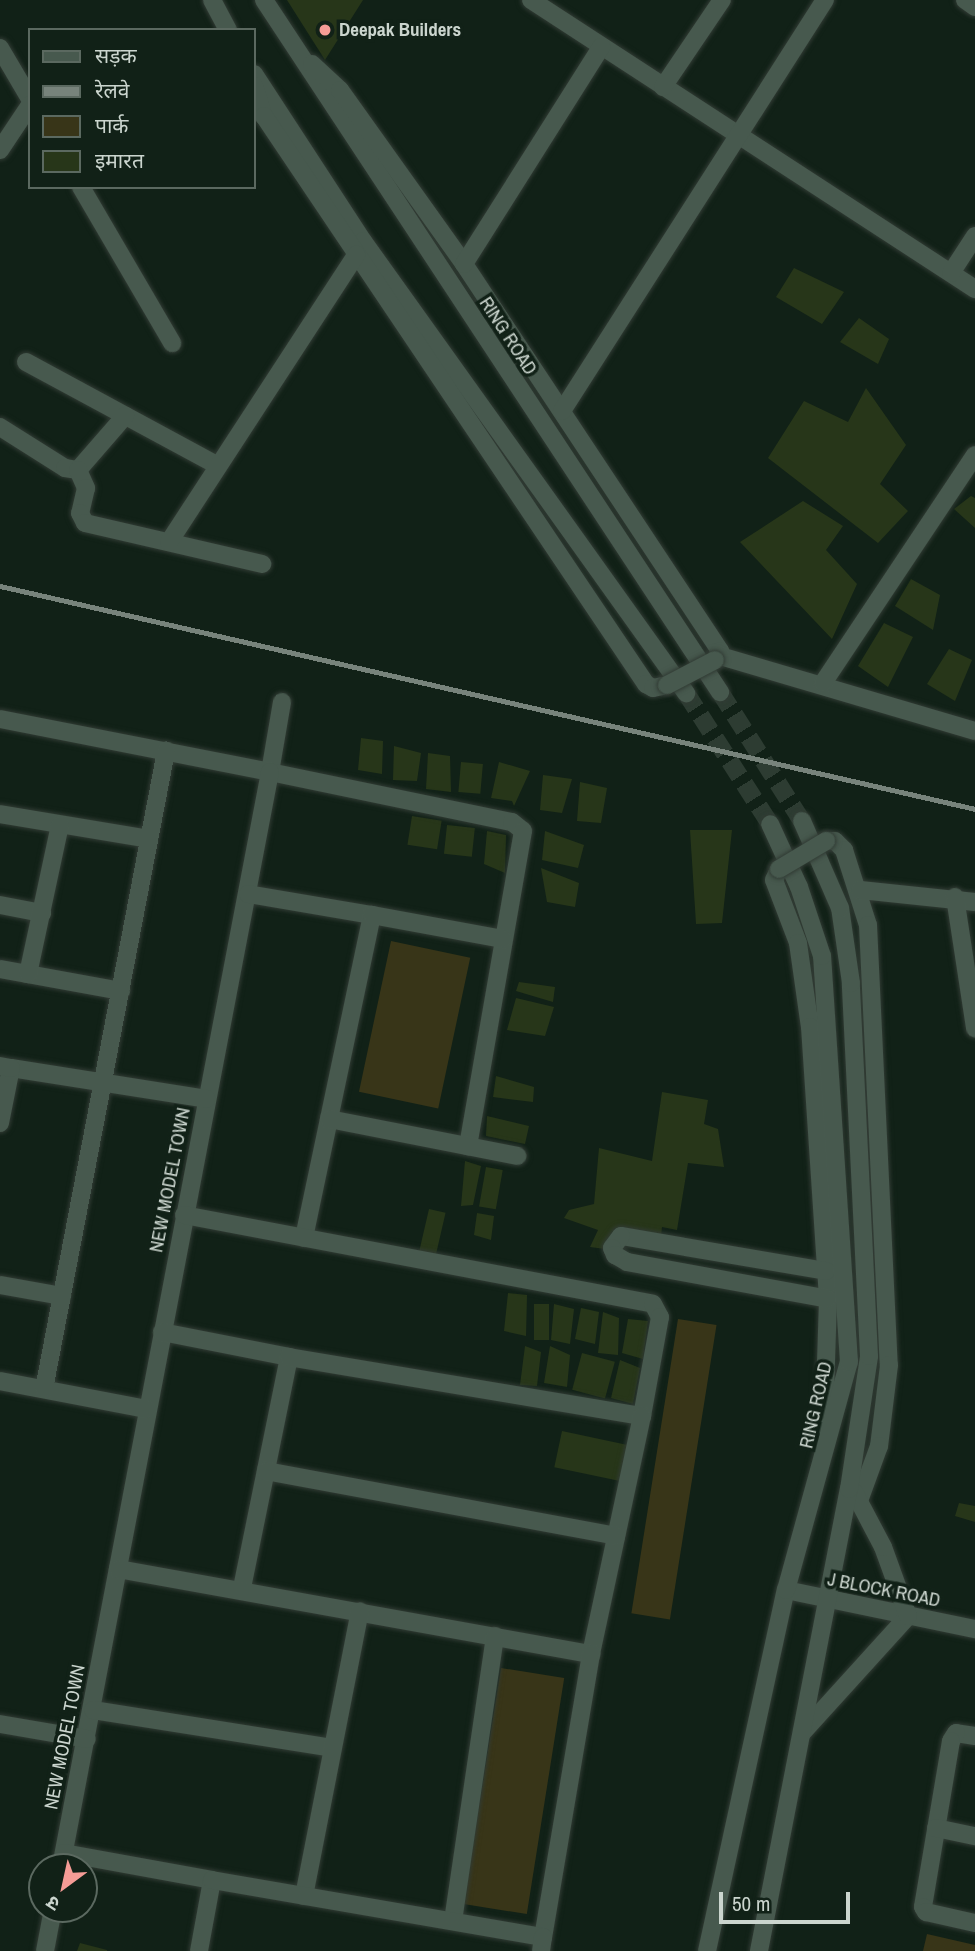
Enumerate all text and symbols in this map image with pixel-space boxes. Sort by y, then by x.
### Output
place label: Deepak Builders [339,19,461,41]
marker: Deepak Builders [317,22,333,38]
legend [28,28,256,189]
text: सड़क [95,41,137,70]
text: रेलवे [95,76,130,105]
text: पार्क [95,111,129,140]
text: इमारत [95,146,144,175]
street label: RING ROAD [474,293,542,379]
street label: NEW MODEL TOWN [145,1105,195,1255]
street label: RING ROAD [795,1359,837,1451]
street label: J BLOCK ROAD [826,1568,942,1612]
street label: NEW MODEL TOWN [40,1662,90,1812]
north arrow [28,1853,98,1923]
scale bar [723,1878,854,1922]
text: 50 m [732,1889,770,1918]
text: उ [41,1890,64,1918]

